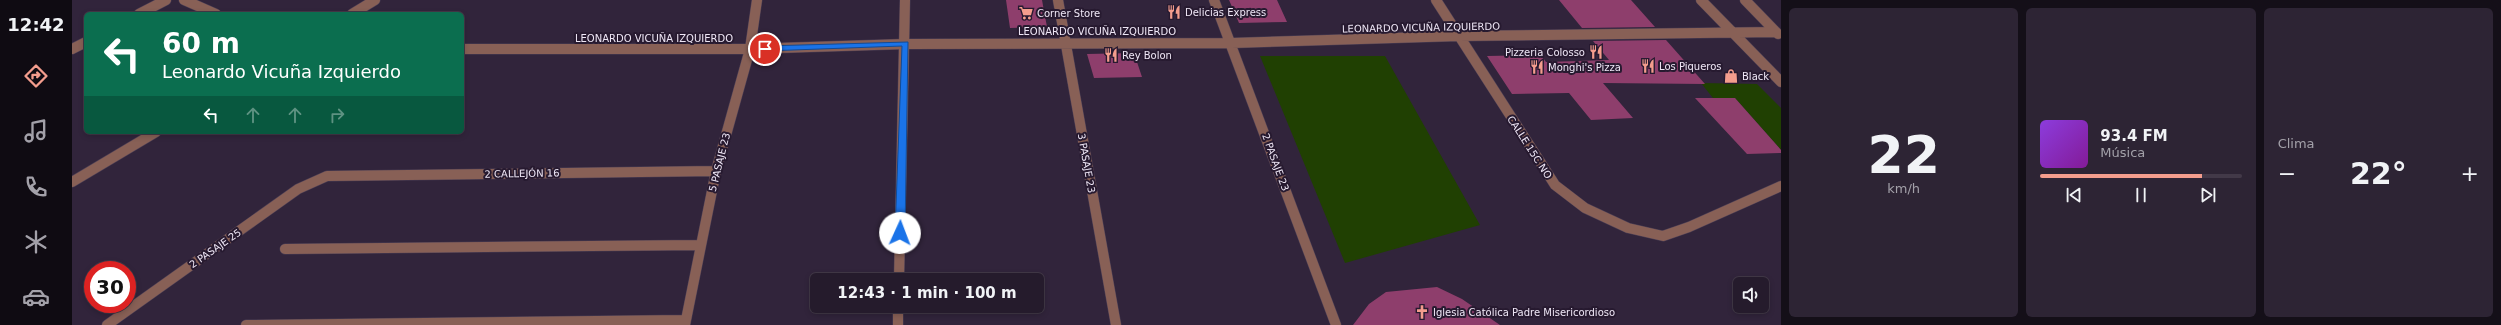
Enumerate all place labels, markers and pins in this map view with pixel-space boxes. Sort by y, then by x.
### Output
restaurant icon: Delicias Express [1166,4,1182,20]
supermarket icon: Corner Store [1018,5,1034,21]
place label: Delicias Express [1185,7,1266,18]
place label: Corner Store [1037,8,1100,19]
pin [748,32,782,66]
restaurant icon: Pizzeria Colosso [1588,44,1604,60]
restaurant icon: Rey Bolon [1103,47,1119,63]
place label: Pizzeria Colosso [1505,47,1585,58]
place label: Rey Bolon [1122,50,1172,61]
restaurant icon: Los Piqueros [1640,58,1656,74]
restaurant icon: Monghi's Pizza [1529,59,1545,75]
place label: Los Piqueros [1659,61,1722,72]
place label: Monghi's Pizza [1548,62,1621,73]
shop icon: Black [1723,68,1739,84]
place label: Black [1742,71,1769,82]
church icon: Iglesia Católica Padre Misericordioso [1414,304,1430,320]
place label: Iglesia Católica Padre Misericordioso [1433,307,1615,318]

